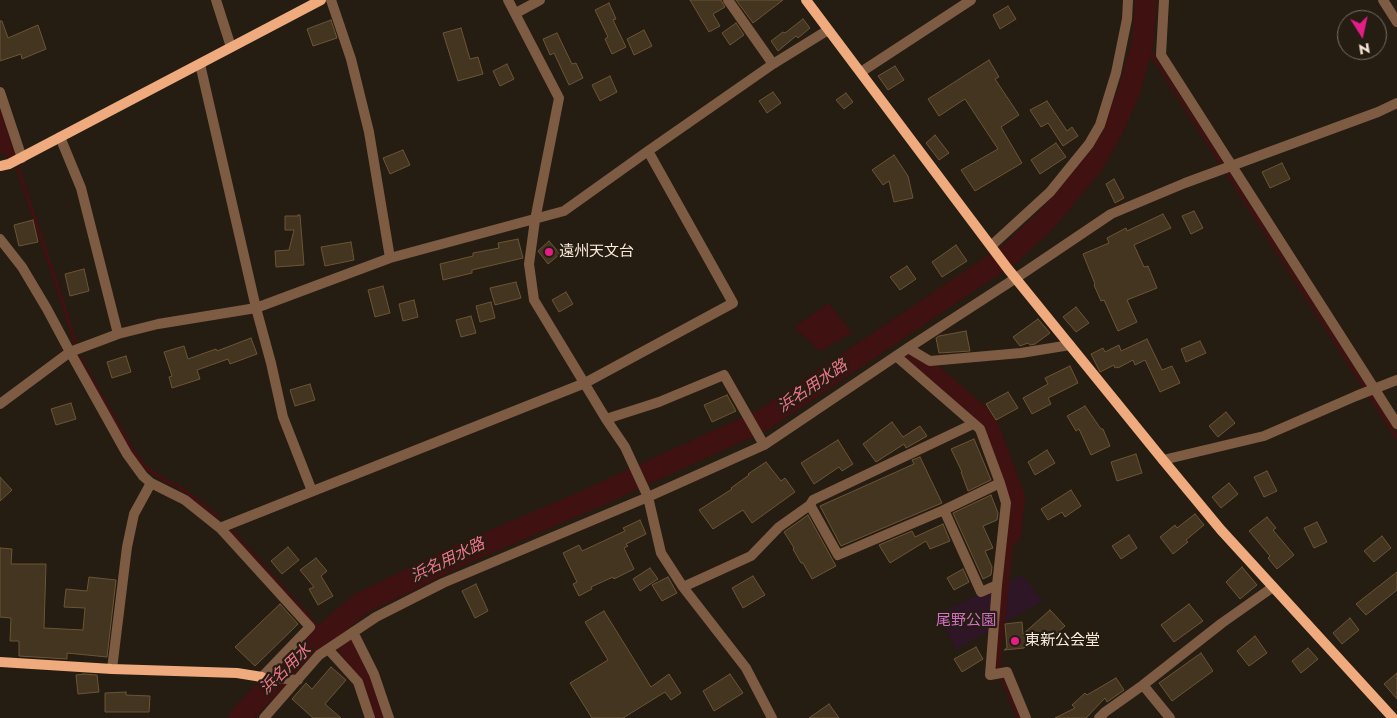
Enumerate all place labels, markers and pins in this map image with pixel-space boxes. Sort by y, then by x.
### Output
place label: 遠州天文台 [559,243,634,261]
marker: 遠州天文台 [543,246,555,258]
place label: 東新公会堂 [1025,632,1100,650]
marker: 東新公会堂 [1009,635,1021,647]

